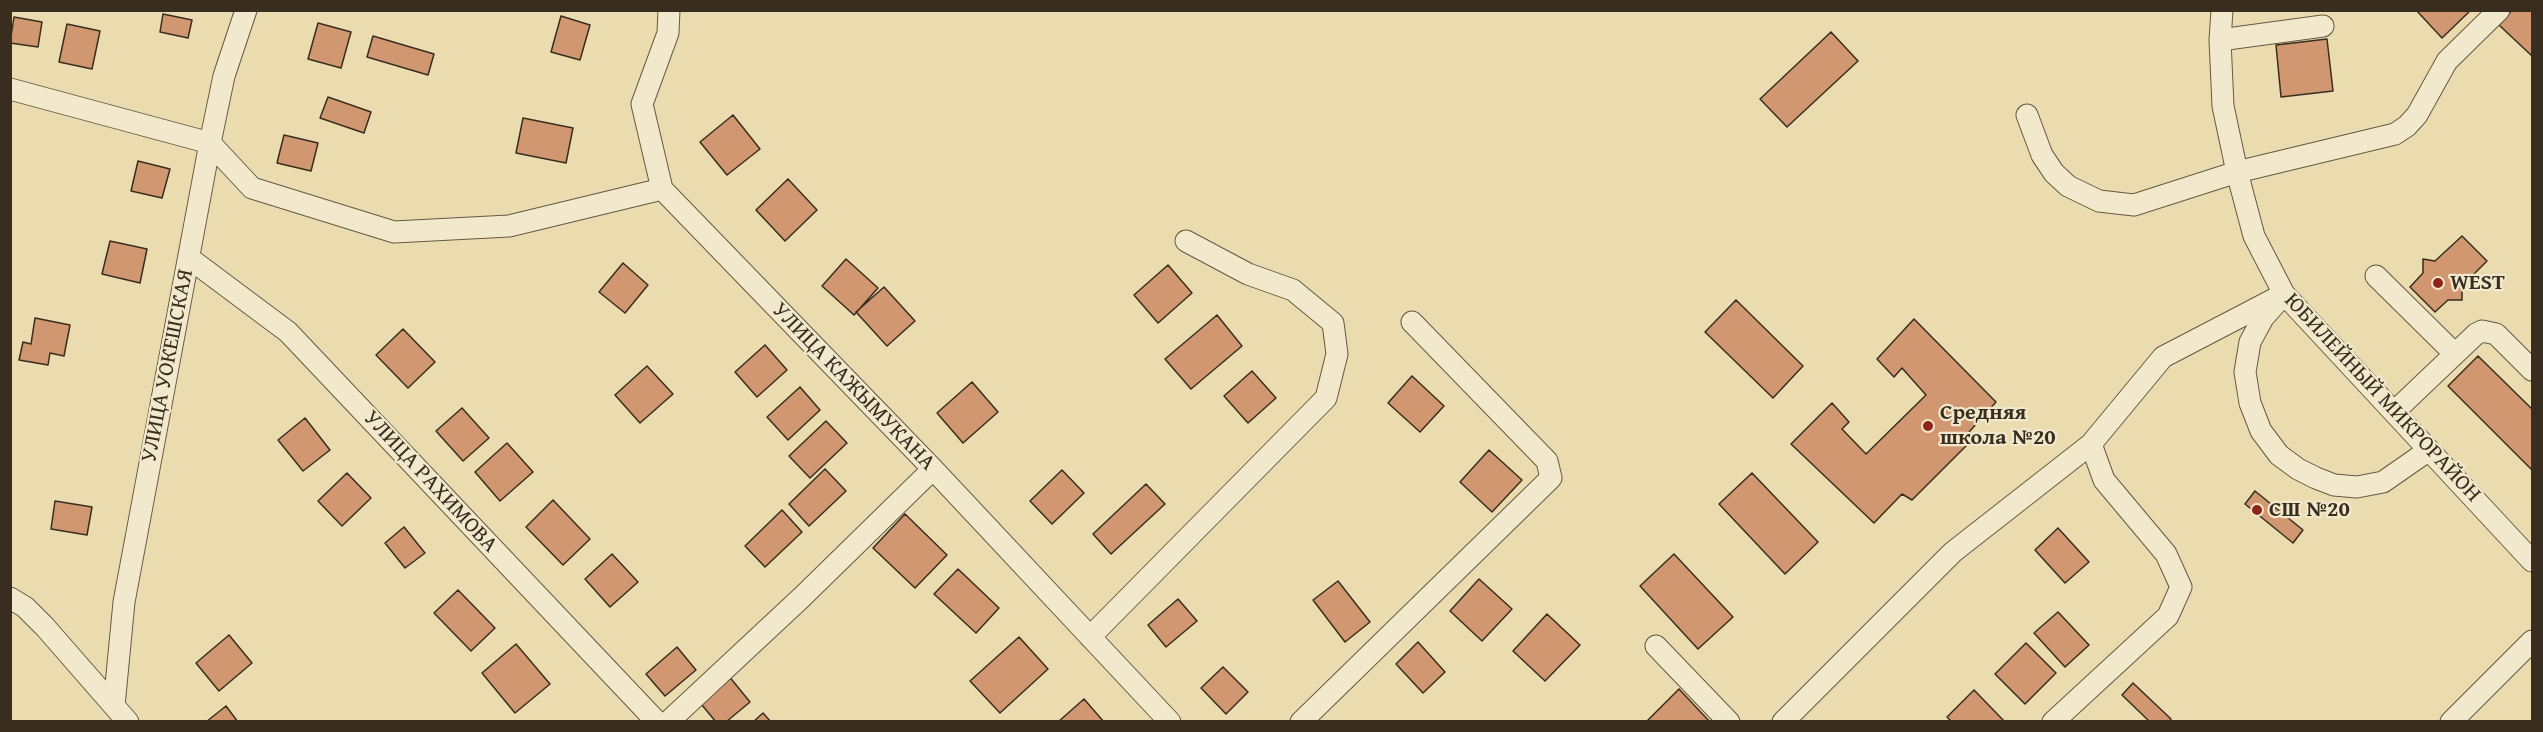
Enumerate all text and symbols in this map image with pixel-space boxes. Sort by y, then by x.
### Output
street label: УЛИЦА УОКЕШСКАЯ [136,267,200,465]
place label: WEST [2450,270,2505,296]
marker: WEST [2431,276,2445,290]
street label: ЮБИЛЕЙНЫЙ МИКРОРАЙОН [2278,288,2486,508]
street label: УЛИЦА КАЖЫМУКАНА [766,297,940,477]
place label: Средняя школа №20 [1940,400,2056,452]
street label: УЛИЦА РАХИМОВА [357,405,503,559]
marker: Средняя школа №20 [1921,419,1935,433]
place label: СШ №20 [2269,497,2350,523]
marker: СШ №20 [2250,503,2264,517]

